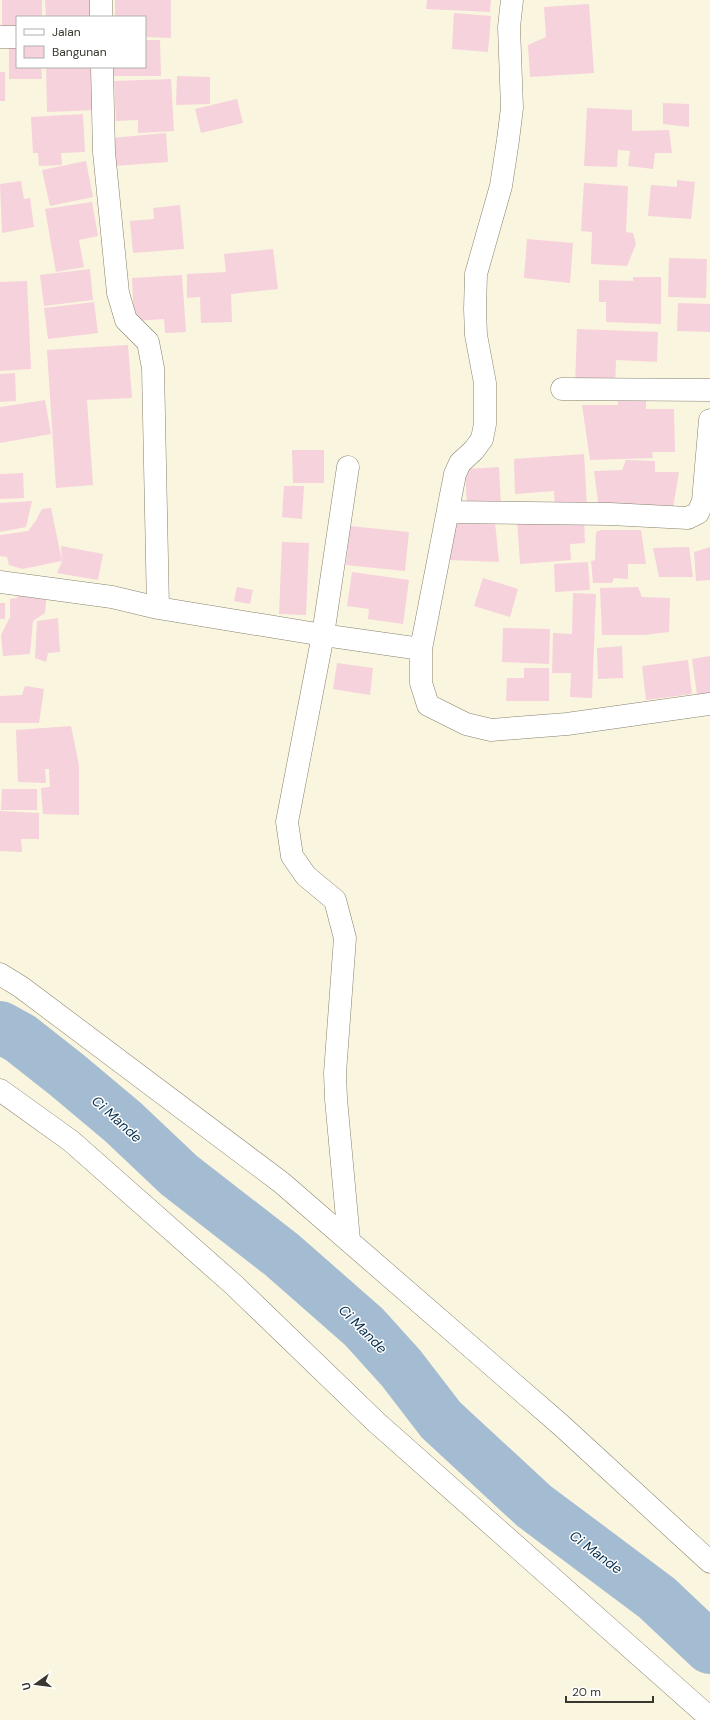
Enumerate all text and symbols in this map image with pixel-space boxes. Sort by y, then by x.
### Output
legend [16,16,146,68]
text: Jalan [52,24,81,40]
text: Bangunan [52,44,107,60]
water label: Ci Mande [88,1092,146,1146]
water label: Ci Mande [335,1301,391,1357]
water label: Ci Mande [566,1526,626,1578]
north arrow [16,1664,56,1704]
scale bar [566,1678,653,1704]
text: U [19,1681,34,1692]
text: 20 m [572,1684,601,1700]

